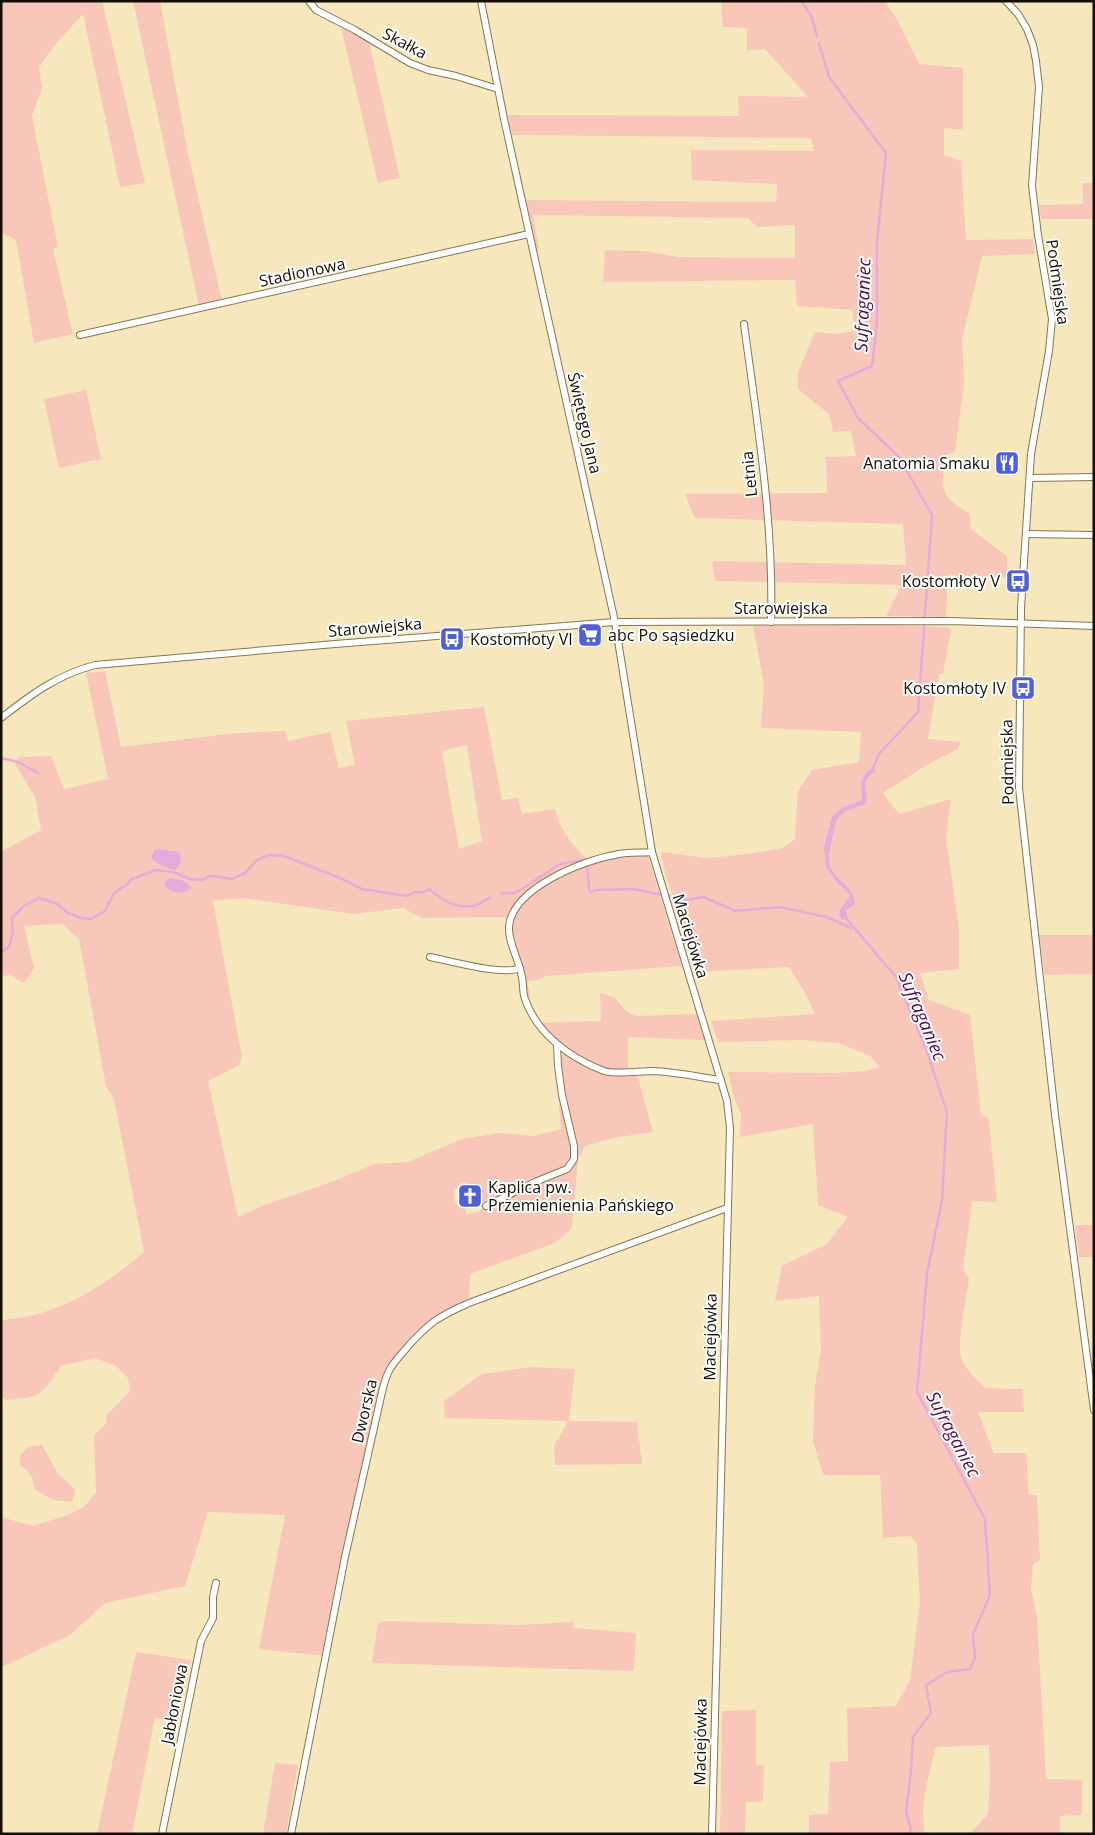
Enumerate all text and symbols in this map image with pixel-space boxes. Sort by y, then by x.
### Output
street label: Skałka [379,22,431,64]
street label: Podmiejska [1041,238,1075,326]
street label: Stadionowa [257,252,347,292]
water label: Sufraganiec [848,257,876,352]
street label: Świętego Jana [563,370,607,476]
street label: Letnia [736,450,762,498]
restaurant icon: Anatomia Smaku [994,450,1020,476]
place label: Anatomia Smaku [863,452,990,474]
bus stop icon: Kostomłoty V [1005,568,1031,594]
place label: Kostomłoty V [902,570,1000,592]
street label: Starowiejska [734,597,828,619]
street label: Starowiejska [327,612,423,642]
supermarket icon: abc Po sąsiedzku [577,622,603,648]
place label: abc Po sąsiedzku [608,624,735,646]
bus stop icon: Kostomłoty VI [439,626,465,652]
place label: Kostomłoty VI [470,628,573,650]
bus stop icon: Kostomłoty IV [1010,675,1036,701]
place label: Kostomłoty IV [903,677,1006,699]
street label: Podmiejska [995,719,1019,805]
street label: Maciejówka [668,891,714,981]
water label: Sufraganiec [894,968,953,1065]
place label: Kaplica pw. Przemienienia Pańskiego [488,1176,674,1216]
church icon: Kaplica pw. Przemienienia Pańskiego [457,1183,483,1209]
street label: Maciejówka [698,1293,722,1381]
street label: Dworska [346,1377,382,1445]
water label: Sufraganiec [921,1387,987,1482]
street label: Jabłoniowa [155,1662,193,1748]
street label: Maciejówka [688,1698,712,1786]

